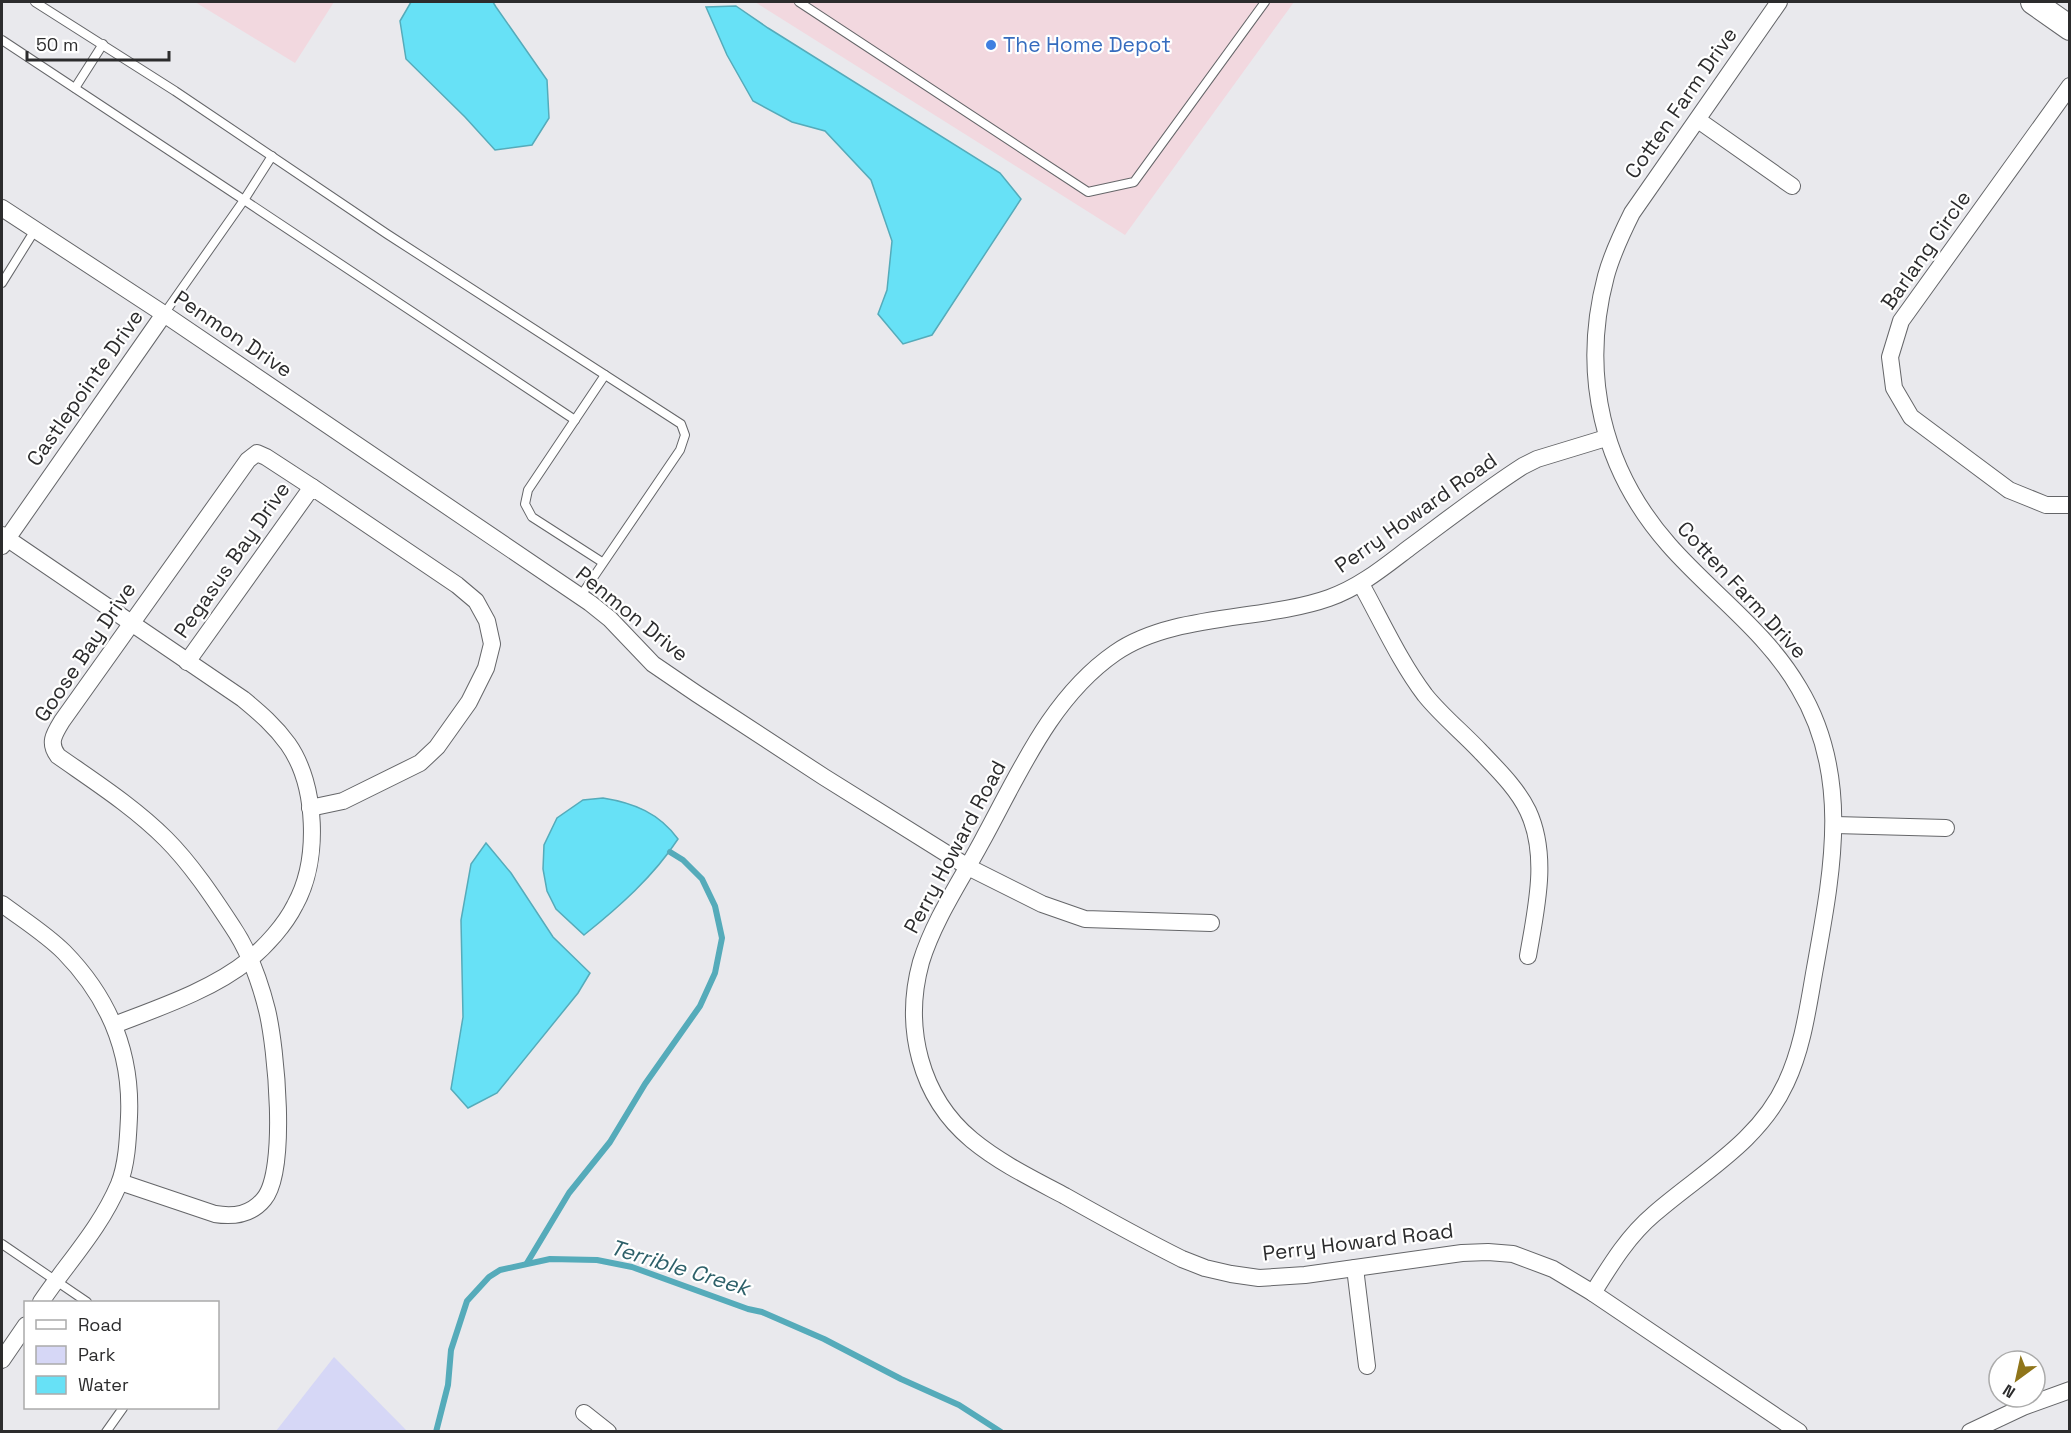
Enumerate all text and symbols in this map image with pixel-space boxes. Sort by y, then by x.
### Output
street label: Cotten Farm Drive [1618,22,1743,184]
scale bar [27,24,170,62]
place label: The Home Depot [1003,31,1171,58]
text: 50 m [36,33,78,56]
marker: The Home Depot [984,38,998,52]
street label: Barlang Circle [1875,185,1977,314]
street label: Penmon Drive [169,284,298,383]
street label: Castlepointe Drive [20,304,149,471]
street label: Perry Howard Road [1329,446,1502,579]
street label: Pegasus Bay Drive [168,476,296,643]
street label: Cotten Farm Drive [1672,515,1813,664]
street label: Penmon Drive [571,560,694,667]
street label: Goose Bay Drive [28,577,141,727]
street label: Perry Howard Road [898,756,1012,938]
street label: Perry Howard Road [1261,1216,1455,1267]
water label: Terrible Creek [607,1233,755,1302]
legend [24,1301,219,1409]
text: Road [78,1313,122,1336]
text: Park [78,1343,116,1366]
north arrow [1987,1349,2047,1409]
text: Water [78,1373,129,1396]
text: N [1999,1379,2019,1403]

